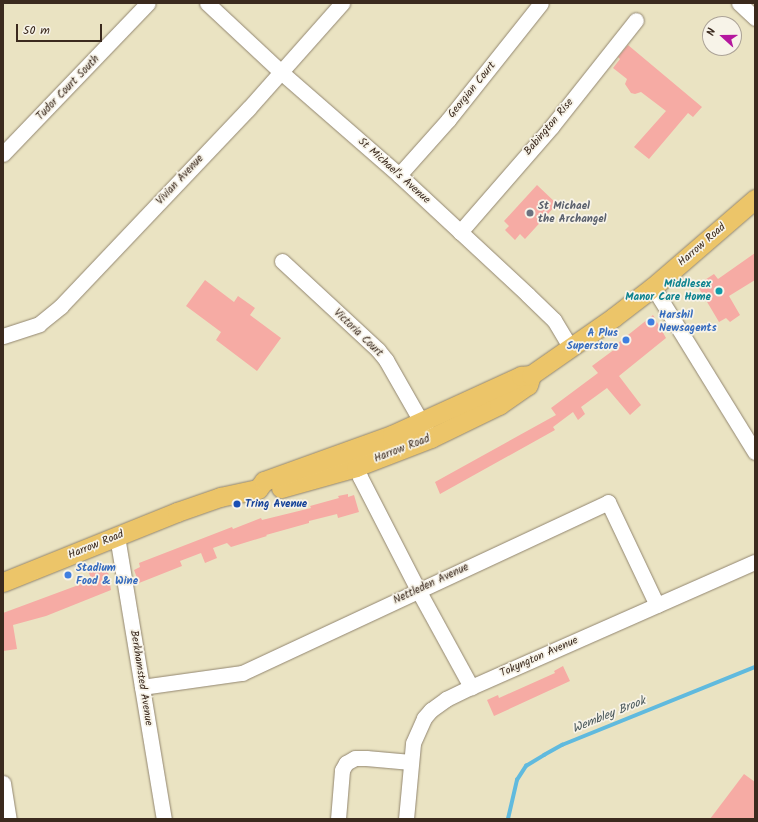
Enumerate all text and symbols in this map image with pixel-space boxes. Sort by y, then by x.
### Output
scale bar [18,16,104,42]
north arrow [702,16,742,56]
text: 50 m [23,21,50,40]
text: N [702,26,721,39]
street label: Tudor Court South [34,53,102,123]
street label: Georgian Court [445,59,499,121]
street label: Babington Rise [521,96,577,158]
street label: St Michael's Avenue [355,135,433,207]
street label: Vivian Avenue [154,152,206,208]
place label: St Michael the Archangel [538,200,607,226]
marker: St Michael the Archangel [525,208,535,218]
street label: Harrow Road [676,221,728,269]
place label: Middlesex Manor Care Home [625,278,711,304]
marker: Middlesex Manor Care Home [714,286,724,296]
street label: Victoria Court [331,306,385,360]
place label: Harshil Newsagents [659,309,717,335]
marker: Harshil Newsagents [646,317,656,327]
place label: A Plus Superstore [567,327,618,353]
marker: A Plus Superstore [621,335,631,345]
street label: Harrow Road [372,432,432,466]
place label: Tring Avenue [245,497,307,511]
marker: Tring Avenue [232,499,242,509]
street label: Harrow Road [66,528,126,562]
street label: Nettleden Avenue [391,561,471,607]
place label: Stadium Food & Wine [76,562,138,588]
marker: Stadium Food & Wine [63,570,73,580]
street label: Berkhamsted Avenue [127,629,155,727]
street label: Tokyngton Avenue [498,634,580,680]
water label: Wembley Brook [570,694,648,736]

